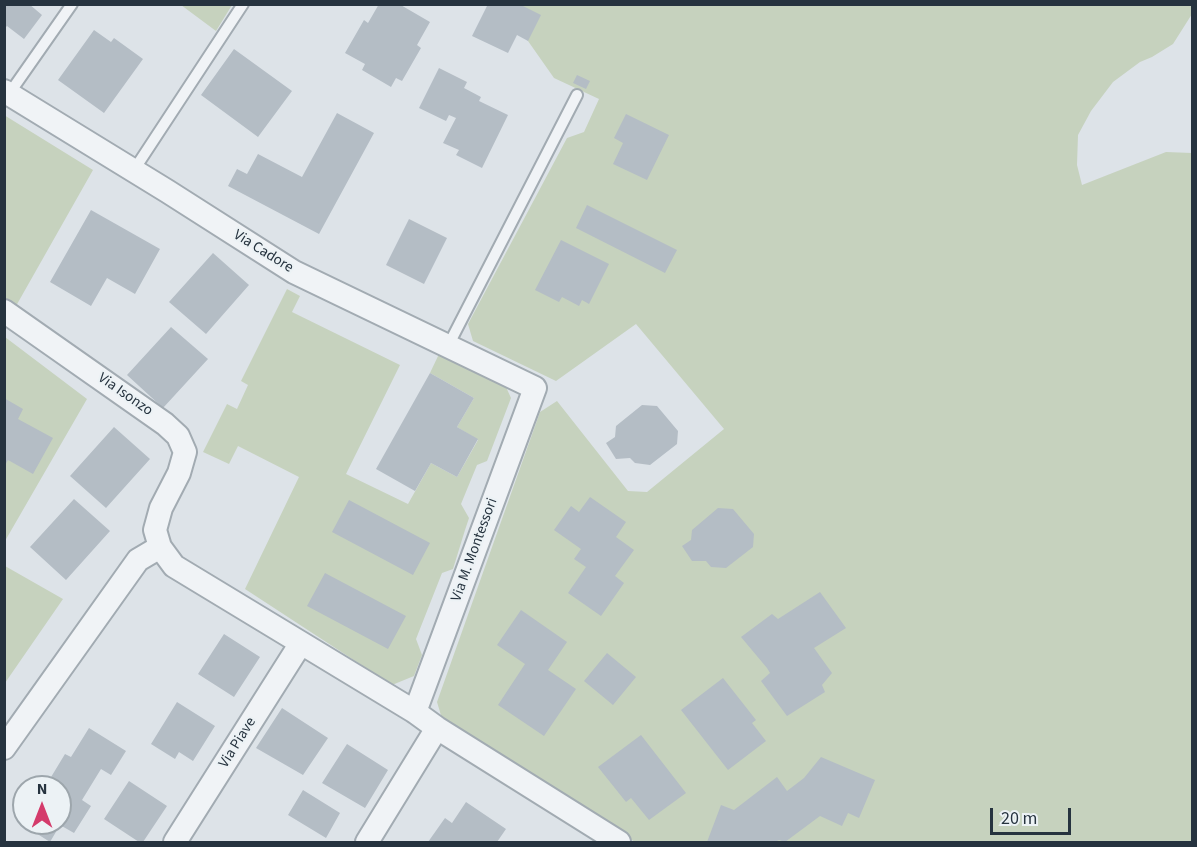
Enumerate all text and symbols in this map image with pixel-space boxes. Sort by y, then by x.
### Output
street label: Via Cadore [230,227,296,277]
street label: Via Isonzo [94,370,156,420]
street label: Via M. Montessori [448,496,502,604]
street label: Via Piave [216,714,260,772]
north arrow [12,775,72,835]
text: N [37,778,47,800]
scale bar [993,796,1074,834]
text: 20 m [1001,806,1037,831]

